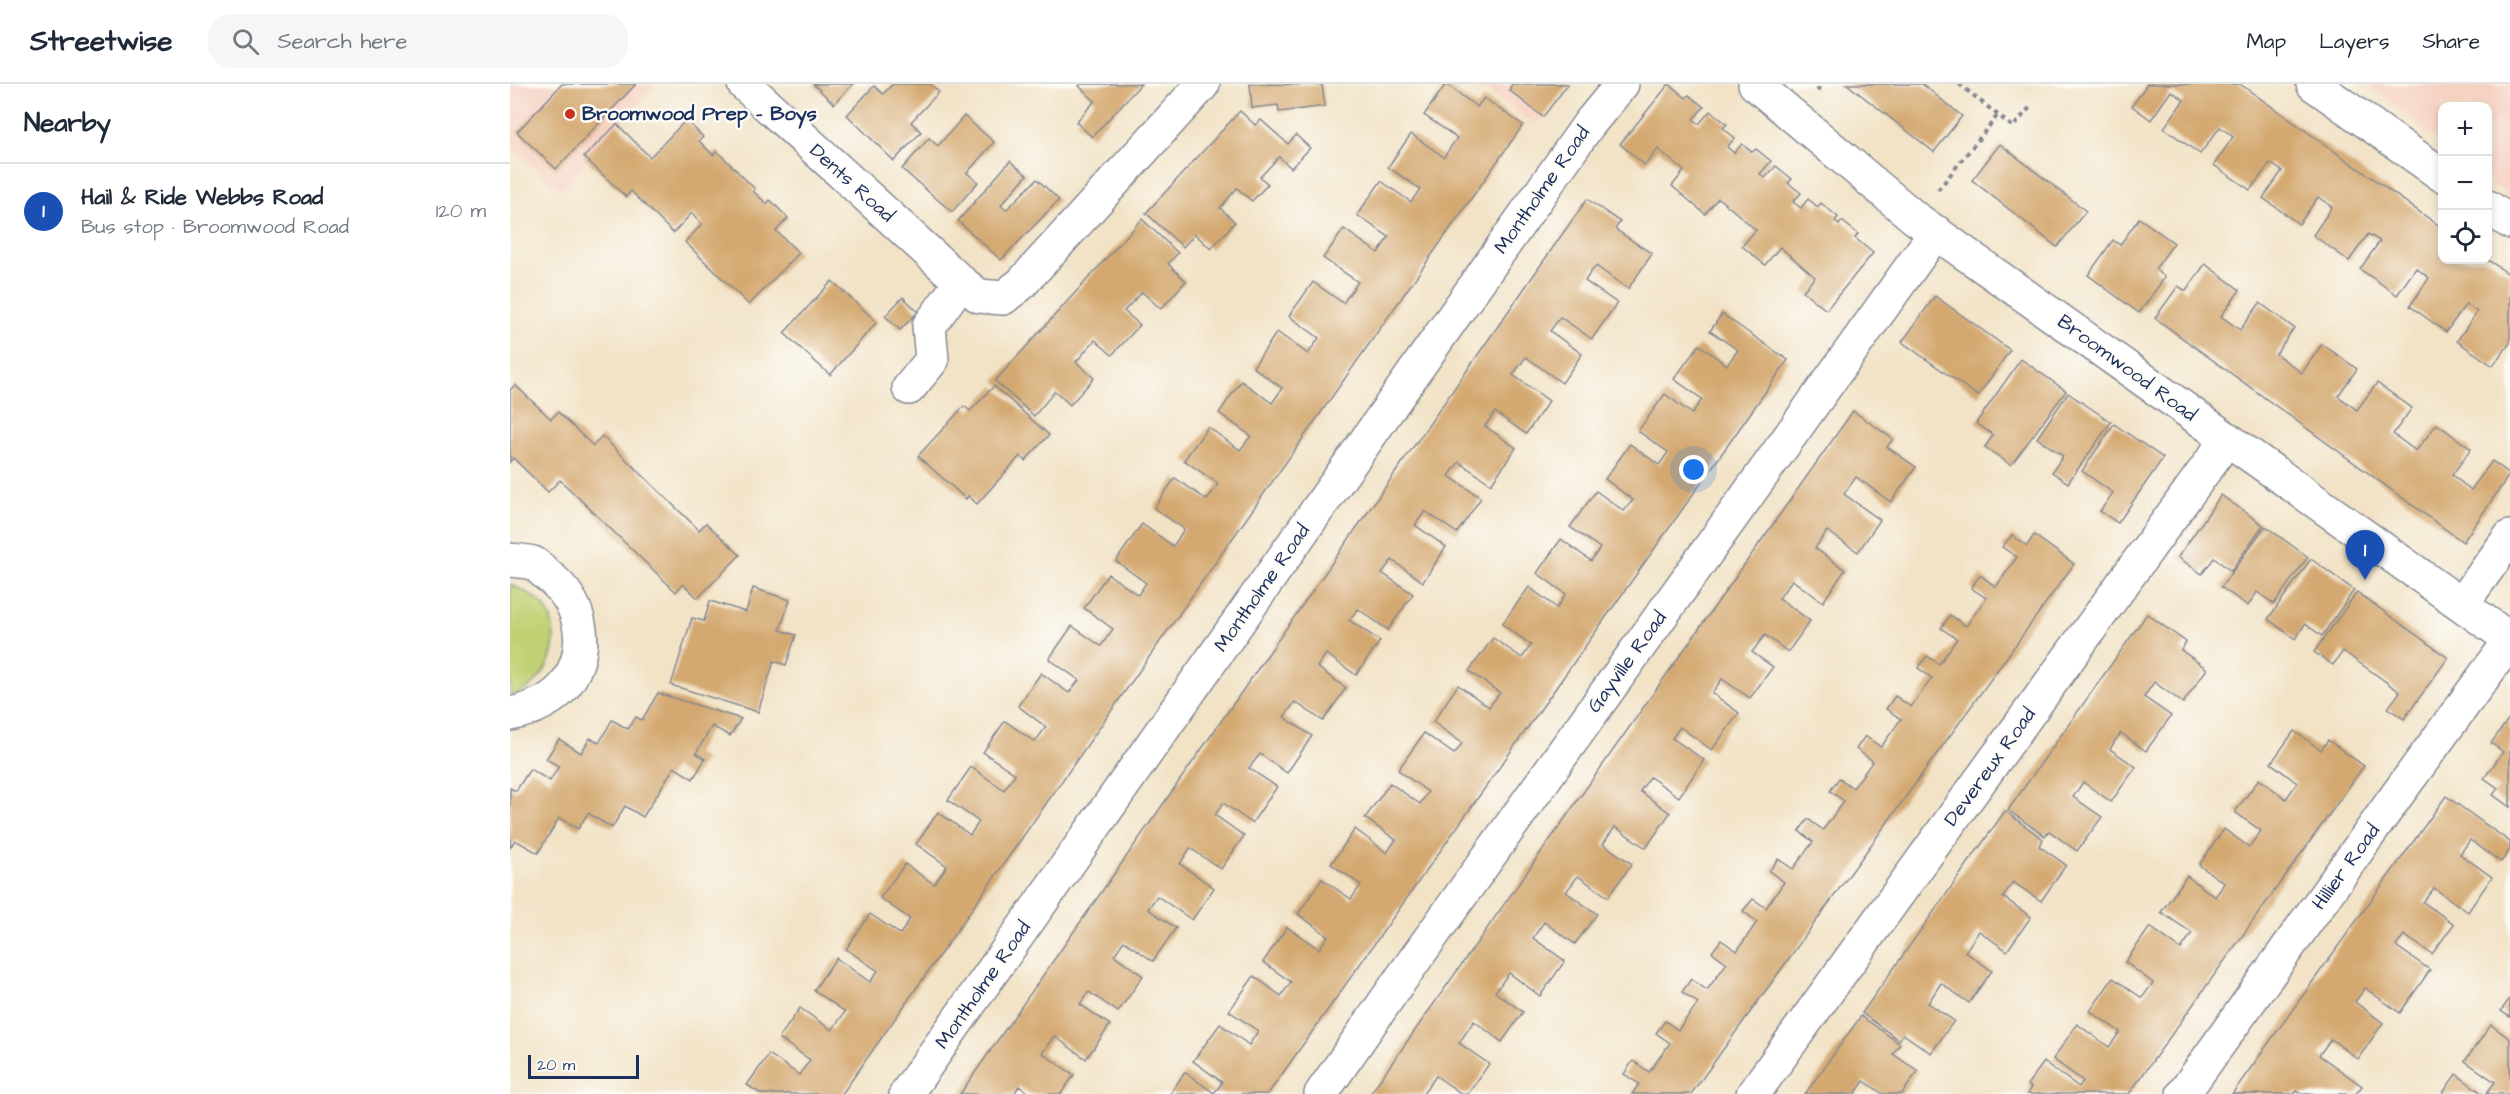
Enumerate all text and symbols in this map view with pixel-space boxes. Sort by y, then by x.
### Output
search box [208,14,628,68]
text: Streetwise [30,22,172,61]
icon: search [229,25,262,58]
text: Search here [277,26,407,57]
text: Map [2246,27,2286,56]
text: Layers [2319,27,2389,56]
text: Share [2422,27,2480,56]
place label: Broomwood Prep - Boys [582,100,817,129]
map controls [2438,102,2492,264]
button: + [2438,102,2492,156]
text: Nearby [24,105,111,141]
marker: Broomwood Prep - Boys [563,107,577,121]
street label: Montholme Road [1487,120,1597,260]
street label: Dents Road [803,137,901,229]
button: − [2438,156,2492,210]
text: Hail & Ride Webbs Road [81,182,323,213]
text: 1 [42,197,45,225]
text: 120 m [436,197,486,225]
button: locate [2438,210,2492,264]
text: Bus stop · Broomwood Road [81,213,349,241]
street label: Broomwood Road [2052,308,2202,428]
your location [1679,455,1708,484]
street label: Montholme Road [1207,518,1317,658]
pin: 1 [2346,530,2384,580]
street label: Gayville Road [1581,605,1674,719]
street label: Devereux Road [1937,702,2043,832]
street label: Hillier Road [2305,818,2387,916]
street label: Montholme Road [928,915,1038,1055]
scale bar [528,1052,639,1080]
text: 20 m [537,1054,575,1076]

